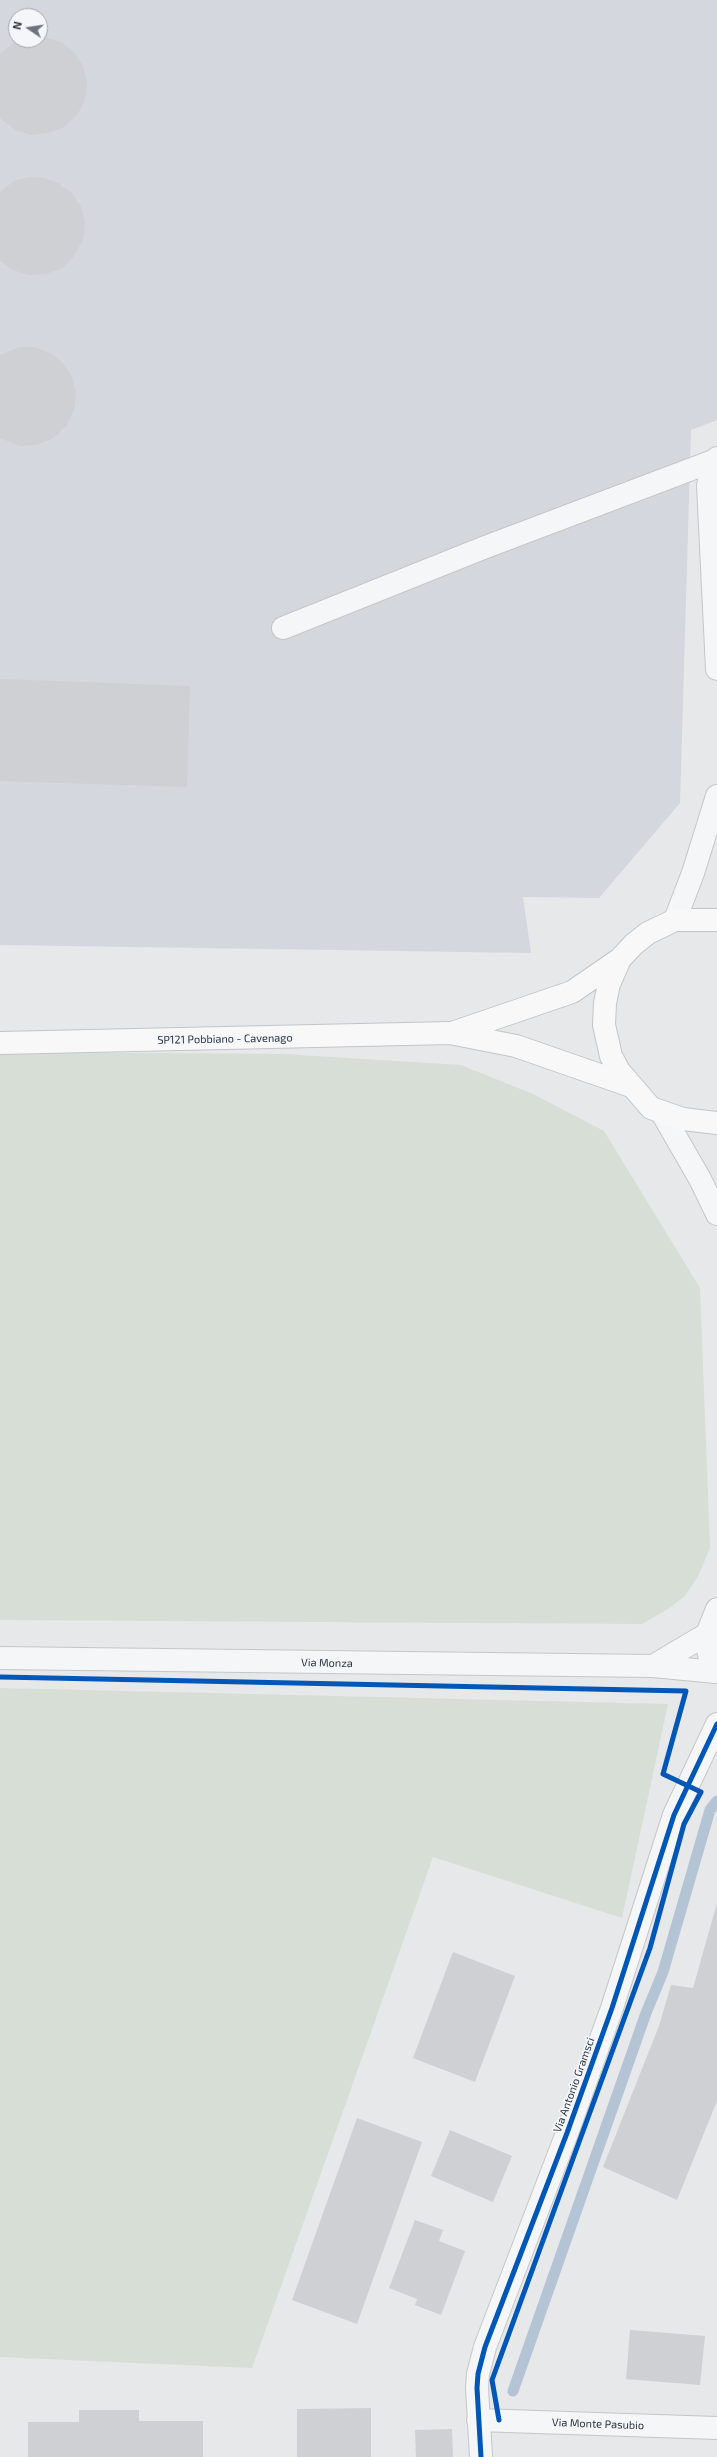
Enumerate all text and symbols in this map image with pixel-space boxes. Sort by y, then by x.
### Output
north arrow [8,8,48,48]
text: N [10,20,24,31]
street label: SP121 Pobbiano - Cavenago [157,1031,293,1047]
street label: Via Monza [301,1656,353,1670]
street label: Via Antonio Gramsci [551,2036,597,2134]
street label: Via Monte Pasubio [552,2416,644,2432]

